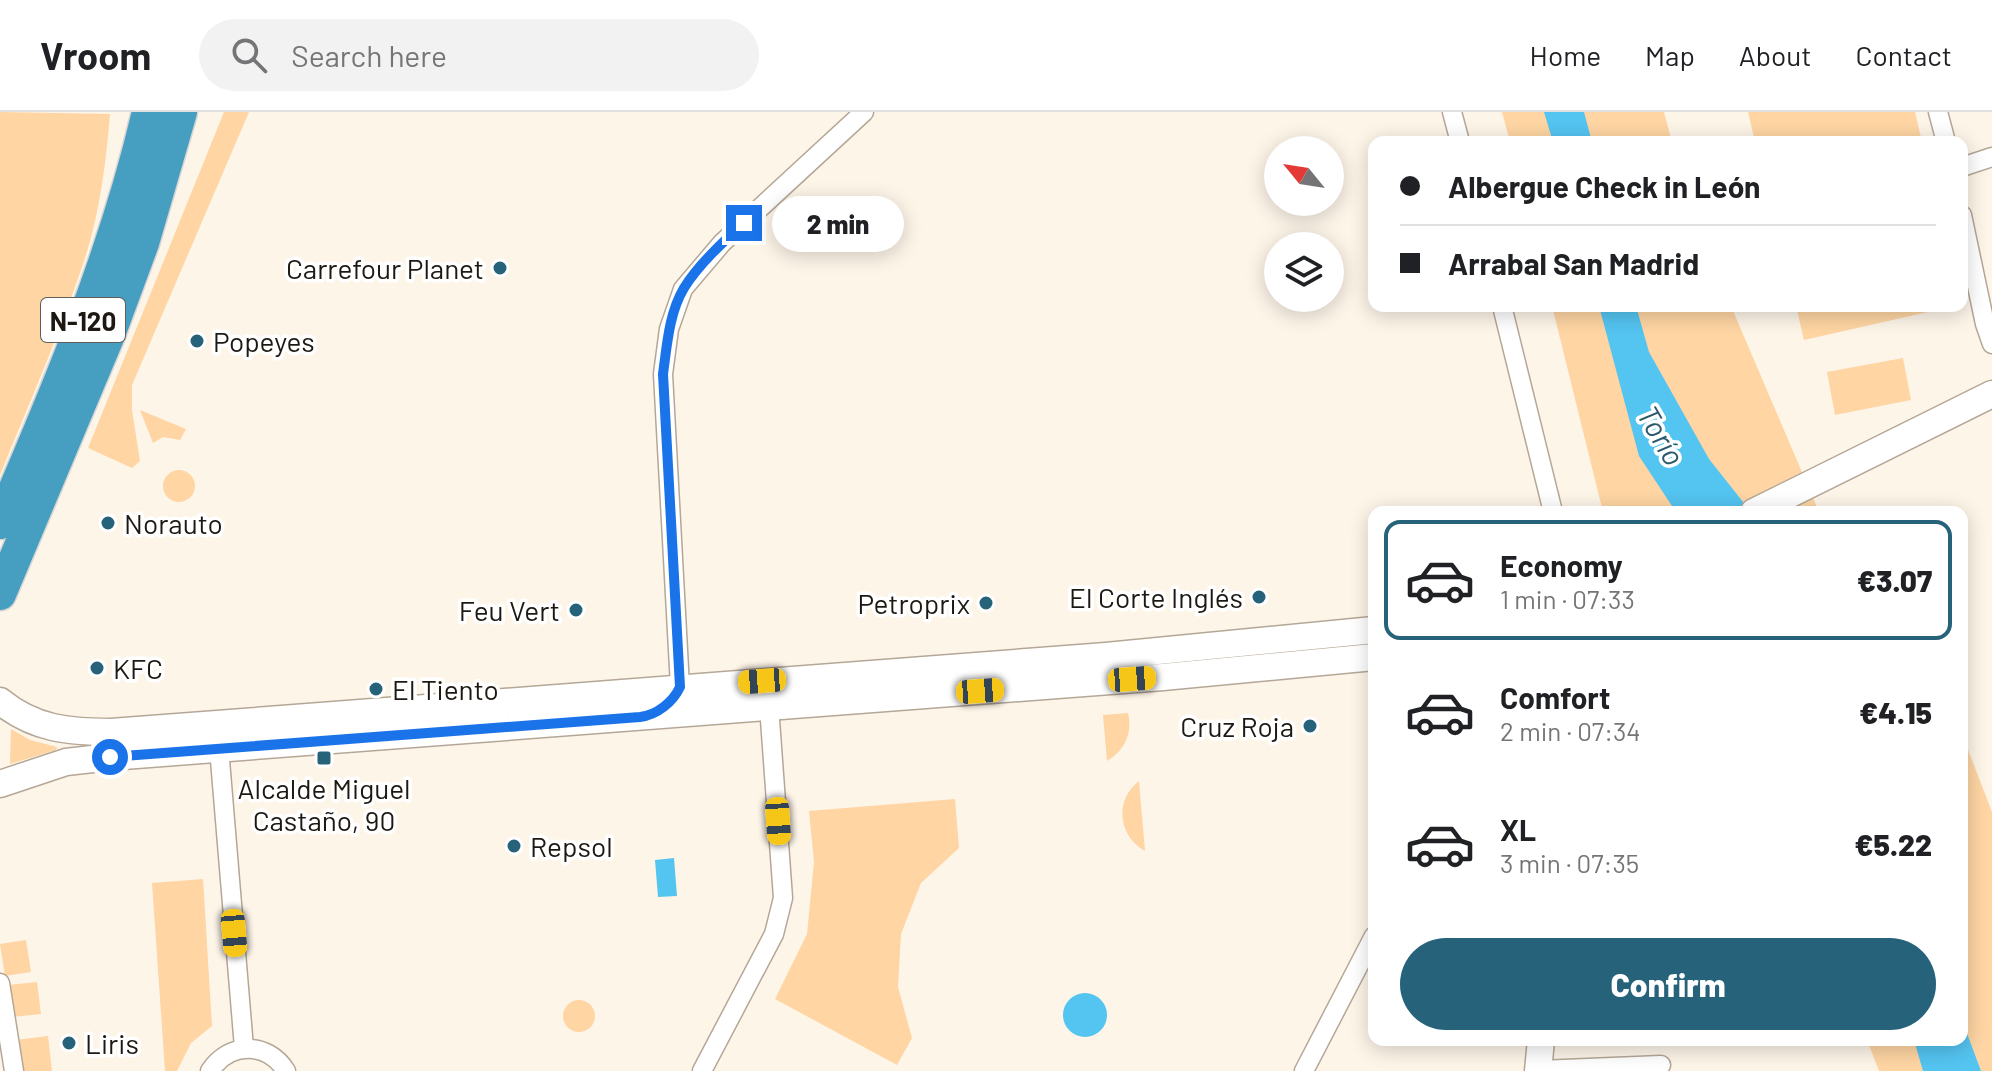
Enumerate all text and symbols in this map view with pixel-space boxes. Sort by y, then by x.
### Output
search box [199,19,759,91]
text: Vroom [40,32,151,78]
icon: search [227,33,271,77]
text: Search here [291,37,447,73]
text: Home [1530,38,1601,72]
text: Map [1645,38,1695,72]
text: About [1739,38,1811,72]
text: Contact [1855,38,1952,72]
north arrow [1264,136,1344,216]
map controls [1264,136,1344,312]
text: Albergue Check in León [1448,168,1761,204]
callout: 2 min [772,195,904,251]
route end [726,205,762,241]
text: 2 min [807,208,869,239]
button: layers [1264,232,1344,312]
text: Arrabal San Madrid [1448,245,1699,281]
place label: Carrefour Planet [286,251,484,285]
marker: Carrefour Planet [491,259,509,277]
road number: N-120 [41,298,125,342]
place label: Popeyes [213,324,315,358]
marker: Popeyes [188,332,206,350]
water label: Torío [1631,399,1693,471]
place label: Norauto [124,506,223,540]
marker: Norauto [99,514,117,532]
icon: car [1404,544,1476,616]
text: Economy [1500,547,1623,583]
text: €3.07 [1857,562,1932,598]
place label: El Corte Inglés [1069,580,1243,614]
text: 1 min · 07:33 [1500,583,1635,614]
place label: Petroprix [858,586,970,620]
marker: El Corte Inglés [1250,588,1268,606]
place label: Feu Vert [459,593,560,627]
marker: Petroprix [977,594,995,612]
marker: Feu Vert [567,601,585,619]
place label: KFC [113,651,163,685]
marker: KFC [88,659,106,677]
car [1107,665,1157,693]
car [737,667,787,695]
place label: El Tiento [392,672,499,706]
icon: car [1404,676,1476,748]
car [955,677,1005,705]
text: Comfort [1500,679,1610,715]
marker: El Tiento [367,680,385,698]
text: €4.15 [1859,694,1932,730]
place label: Cruz Roja [1180,709,1294,743]
text: 2 min · 07:34 [1500,715,1641,746]
marker: Cruz Roja [1301,717,1319,735]
route start [92,739,128,775]
marker: Alcalde Miguel Castaño, 90 [315,749,333,767]
place label: Alcalde Miguel Castaño, 90 [237,771,411,837]
car [764,796,792,846]
icon: car [1404,808,1476,880]
text: XL [1500,811,1536,847]
text: €5.22 [1854,826,1932,862]
place label: Repsol [530,829,613,863]
marker: Repsol [505,837,523,855]
text: 3 min · 07:35 [1500,847,1639,878]
car [220,908,248,958]
button: Confirm [1400,938,1936,1030]
place label: Liris [85,1026,139,1060]
marker: Liris [60,1034,78,1052]

